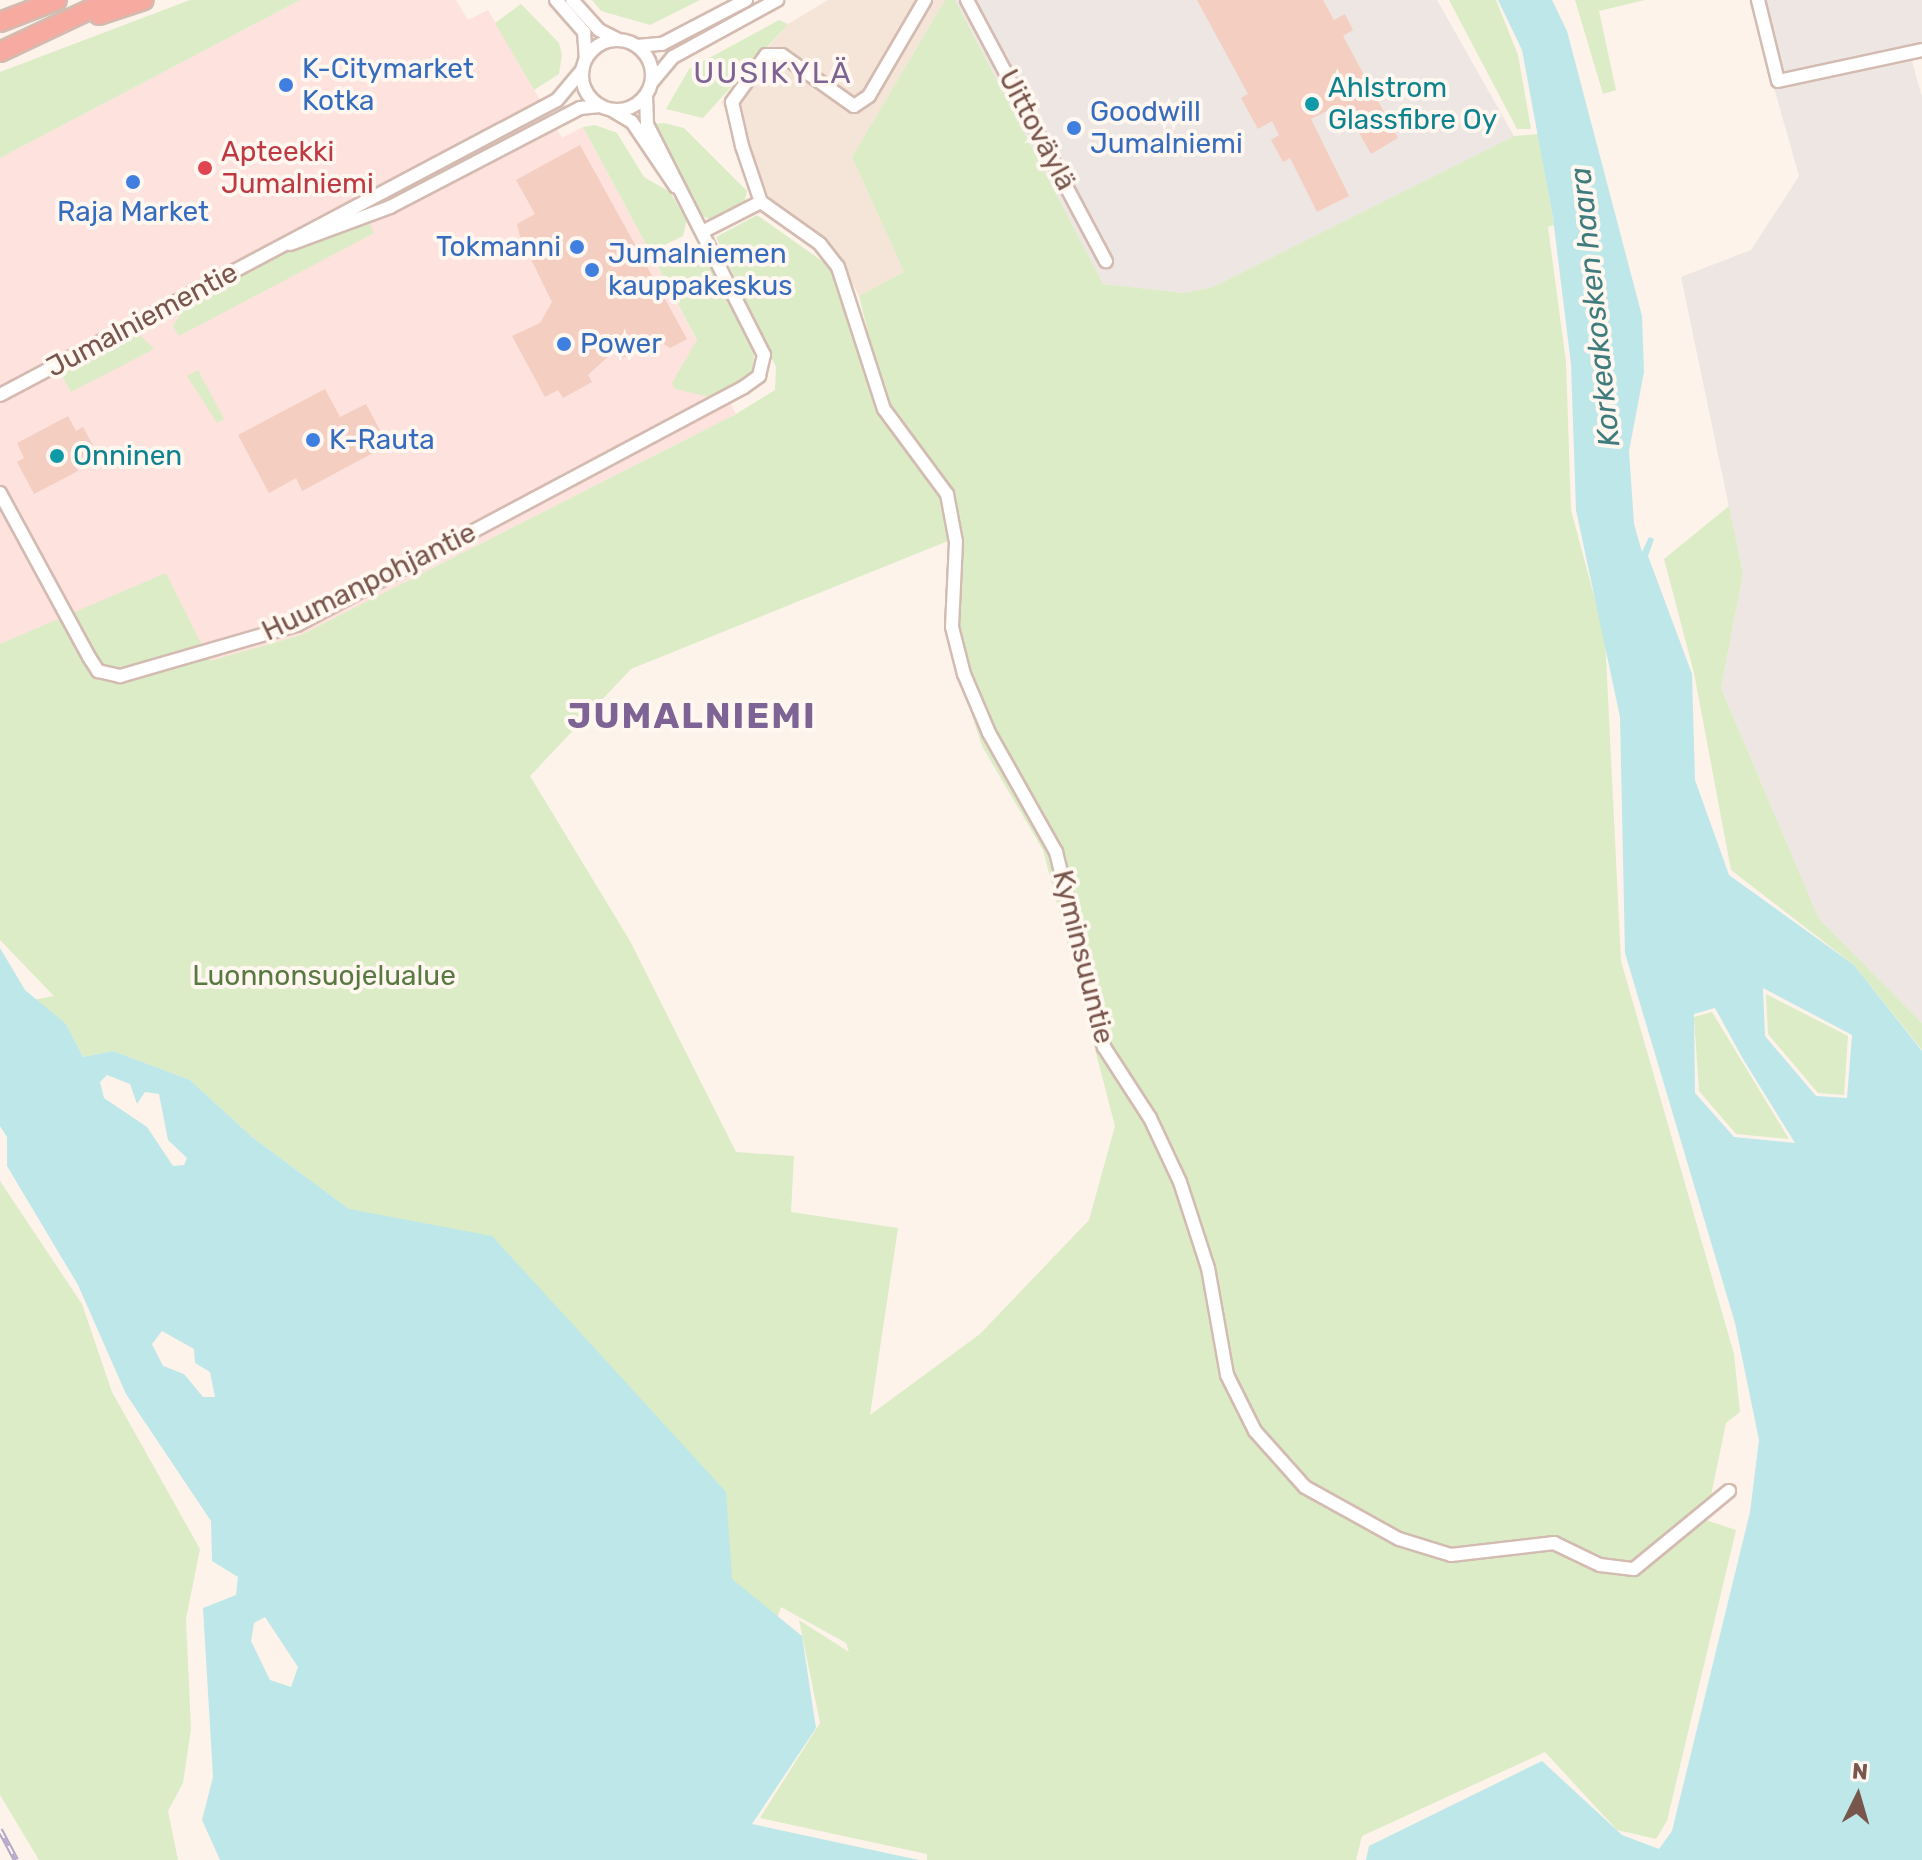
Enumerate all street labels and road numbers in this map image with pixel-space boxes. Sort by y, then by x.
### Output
street label: Uittoväylä [991,64,1083,196]
street label: Jumalniementie [41,255,243,385]
street label: Huumanpohjantie [257,516,481,648]
street label: Kyminsuuntie [1045,867,1121,1047]

